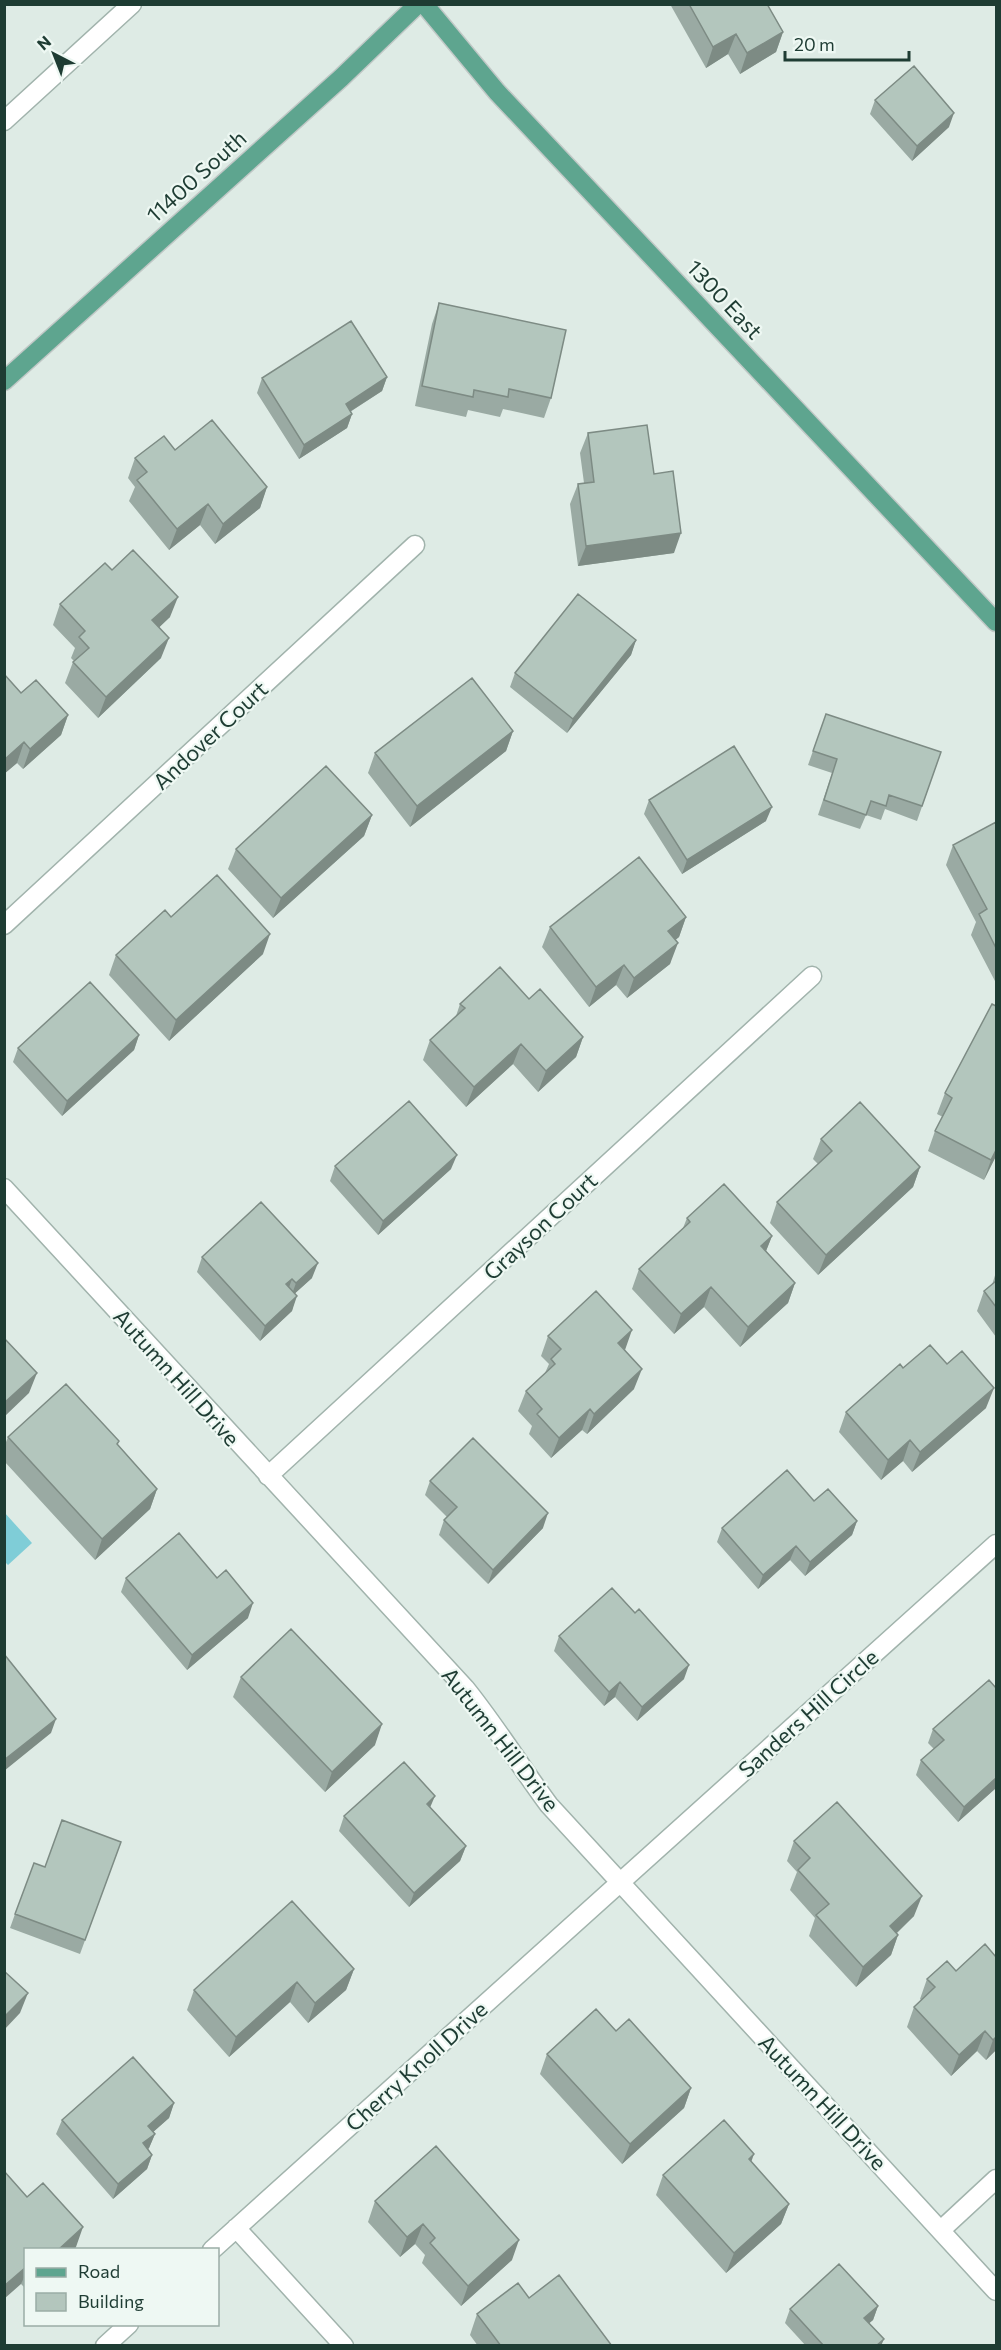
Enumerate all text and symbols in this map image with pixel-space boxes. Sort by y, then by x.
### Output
north arrow [24,24,84,84]
scale bar [785,24,910,62]
text: N [33,31,54,54]
text: 20 m [794,33,835,55]
street label: 11400 South [141,124,251,228]
street label: 1300 East [682,254,768,344]
street label: Andover Court [147,675,273,795]
street label: Grayson Court [478,1167,602,1285]
street label: Autumn Hill Drive [108,1303,246,1451]
street label: Sanders Hill Circle [733,1643,883,1783]
street label: Autumn Hill Drive [436,1662,566,1816]
street label: Cherry Knoll Drive [340,1995,492,2137]
street label: Autumn Hill Drive [753,2029,893,2175]
legend [24,2248,219,2326]
text: Road [78,2260,120,2282]
text: Building [78,2290,144,2312]

